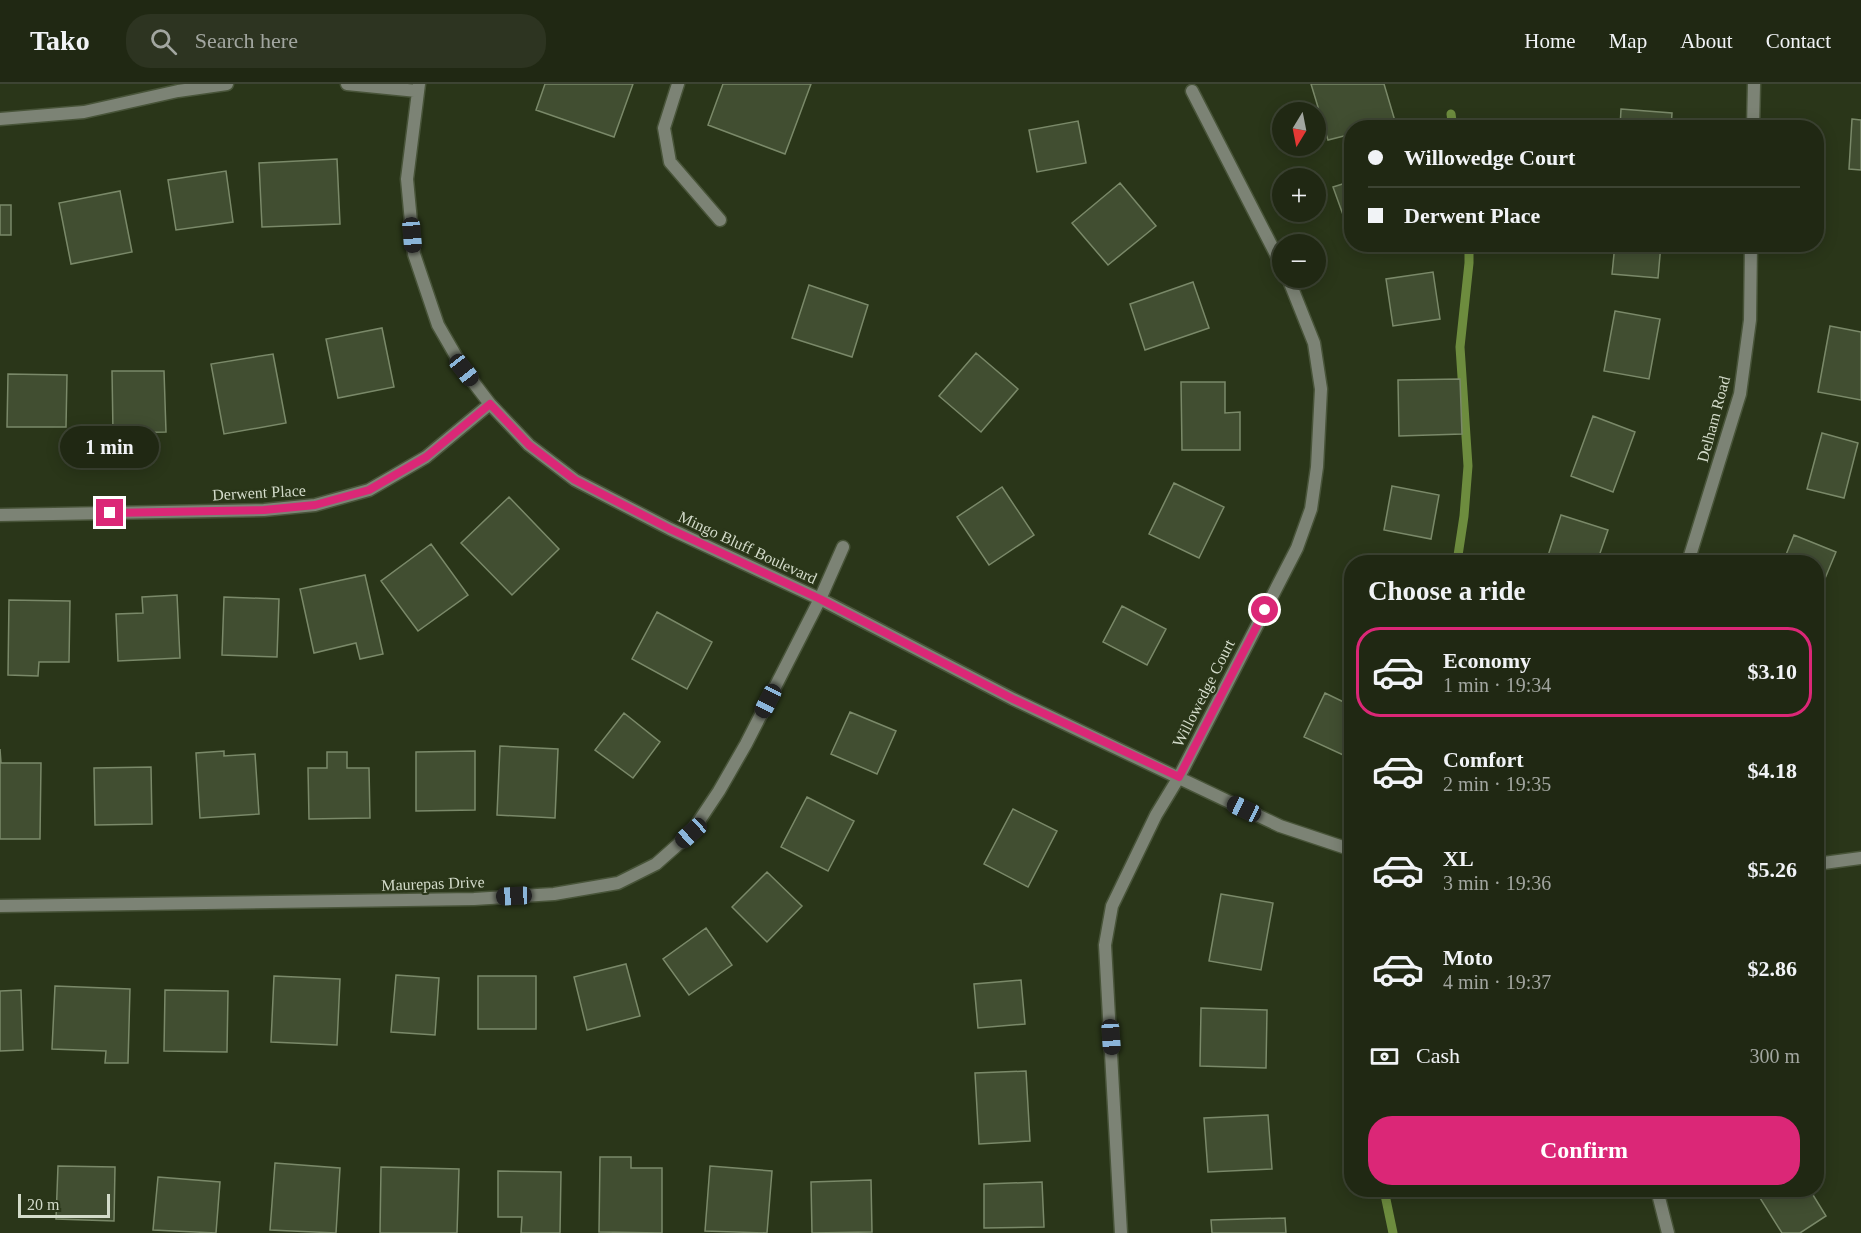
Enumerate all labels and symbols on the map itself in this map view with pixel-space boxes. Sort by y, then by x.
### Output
north arrow [1272,102,1326,156]
car [401,216,423,254]
car [446,350,482,390]
street label: Delham Road [1694,374,1733,464]
callout: 1 min [60,426,160,468]
street label: Derwent Place [212,482,306,503]
route end [96,499,123,526]
street label: Mingo Bluff Boulevard [675,508,820,588]
route start [1251,596,1278,623]
street label: Willowedge Court [1169,636,1239,750]
car [752,681,784,721]
car [1224,793,1264,825]
car [672,814,710,852]
street label: Maurepas Drive [381,873,485,895]
car [496,886,532,906]
car [1101,1018,1121,1056]
scale bar [18,1191,110,1218]

